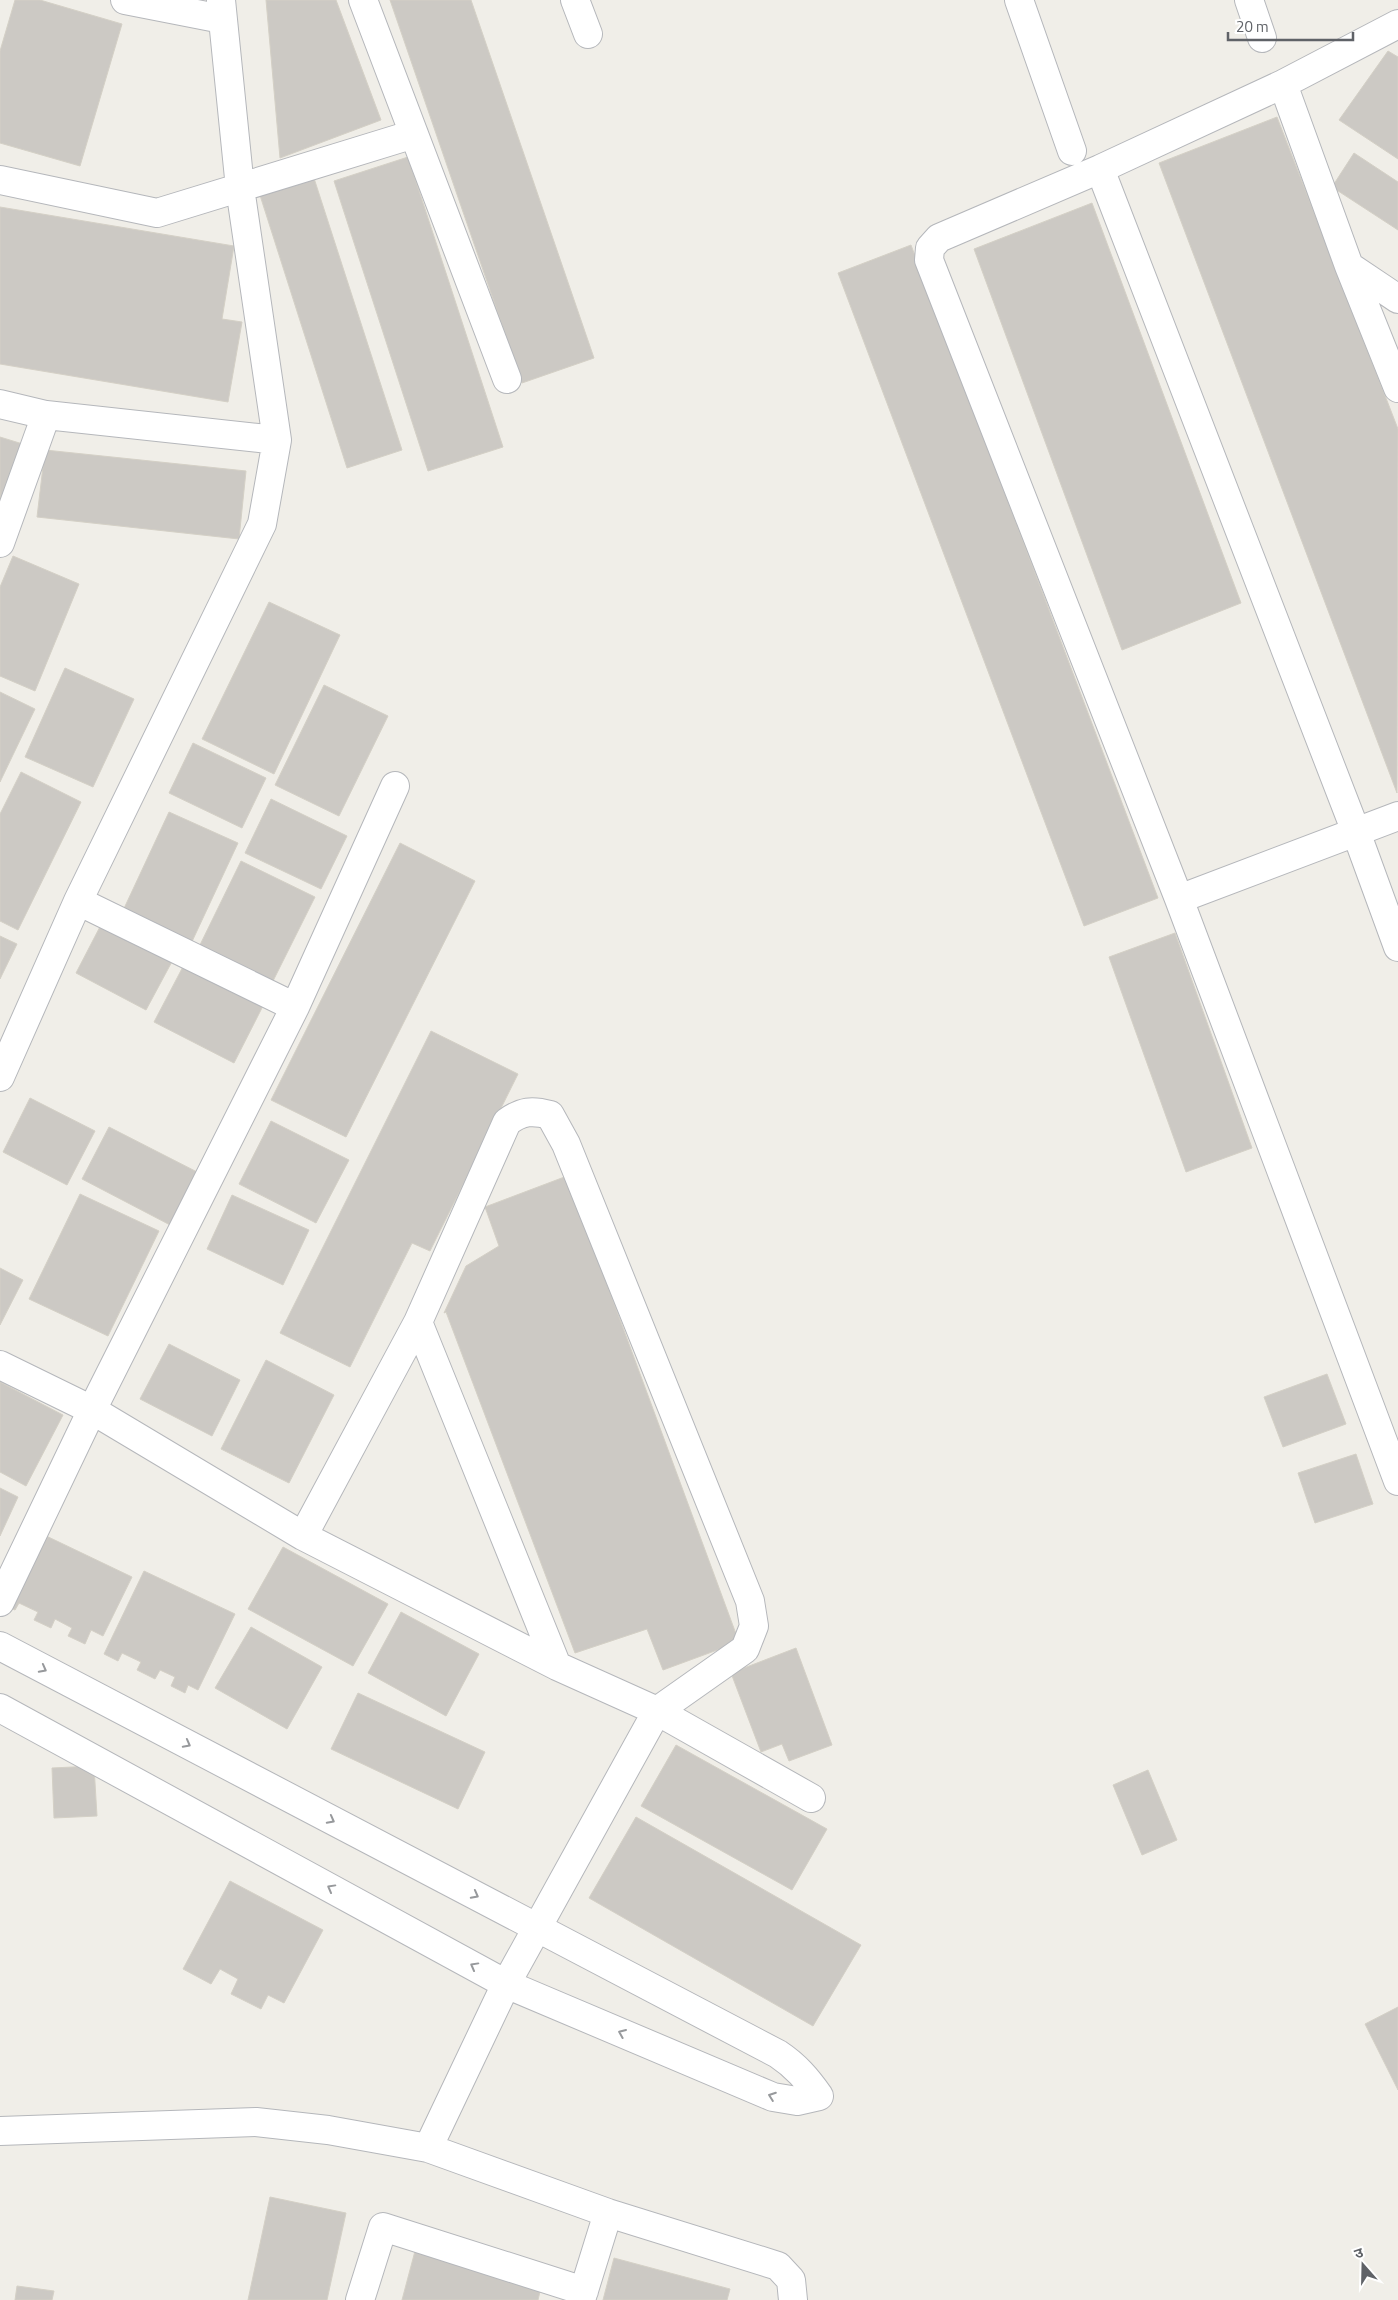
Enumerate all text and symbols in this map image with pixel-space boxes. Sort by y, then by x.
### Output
scale bar [1228,10,1353,42]
text: 20 m [1236,15,1269,38]
one-way arrow [38,1663,47,1673]
one-way arrow [182,1738,191,1748]
one-way arrow [326,1813,335,1823]
one-way arrow [328,1885,337,1895]
one-way arrow [470,1889,479,1899]
one-way arrow [470,1962,479,1972]
one-way arrow [618,2029,627,2039]
one-way arrow [768,2092,777,2102]
north arrow [1338,2240,1388,2290]
text: उ [1351,2241,1367,2264]

